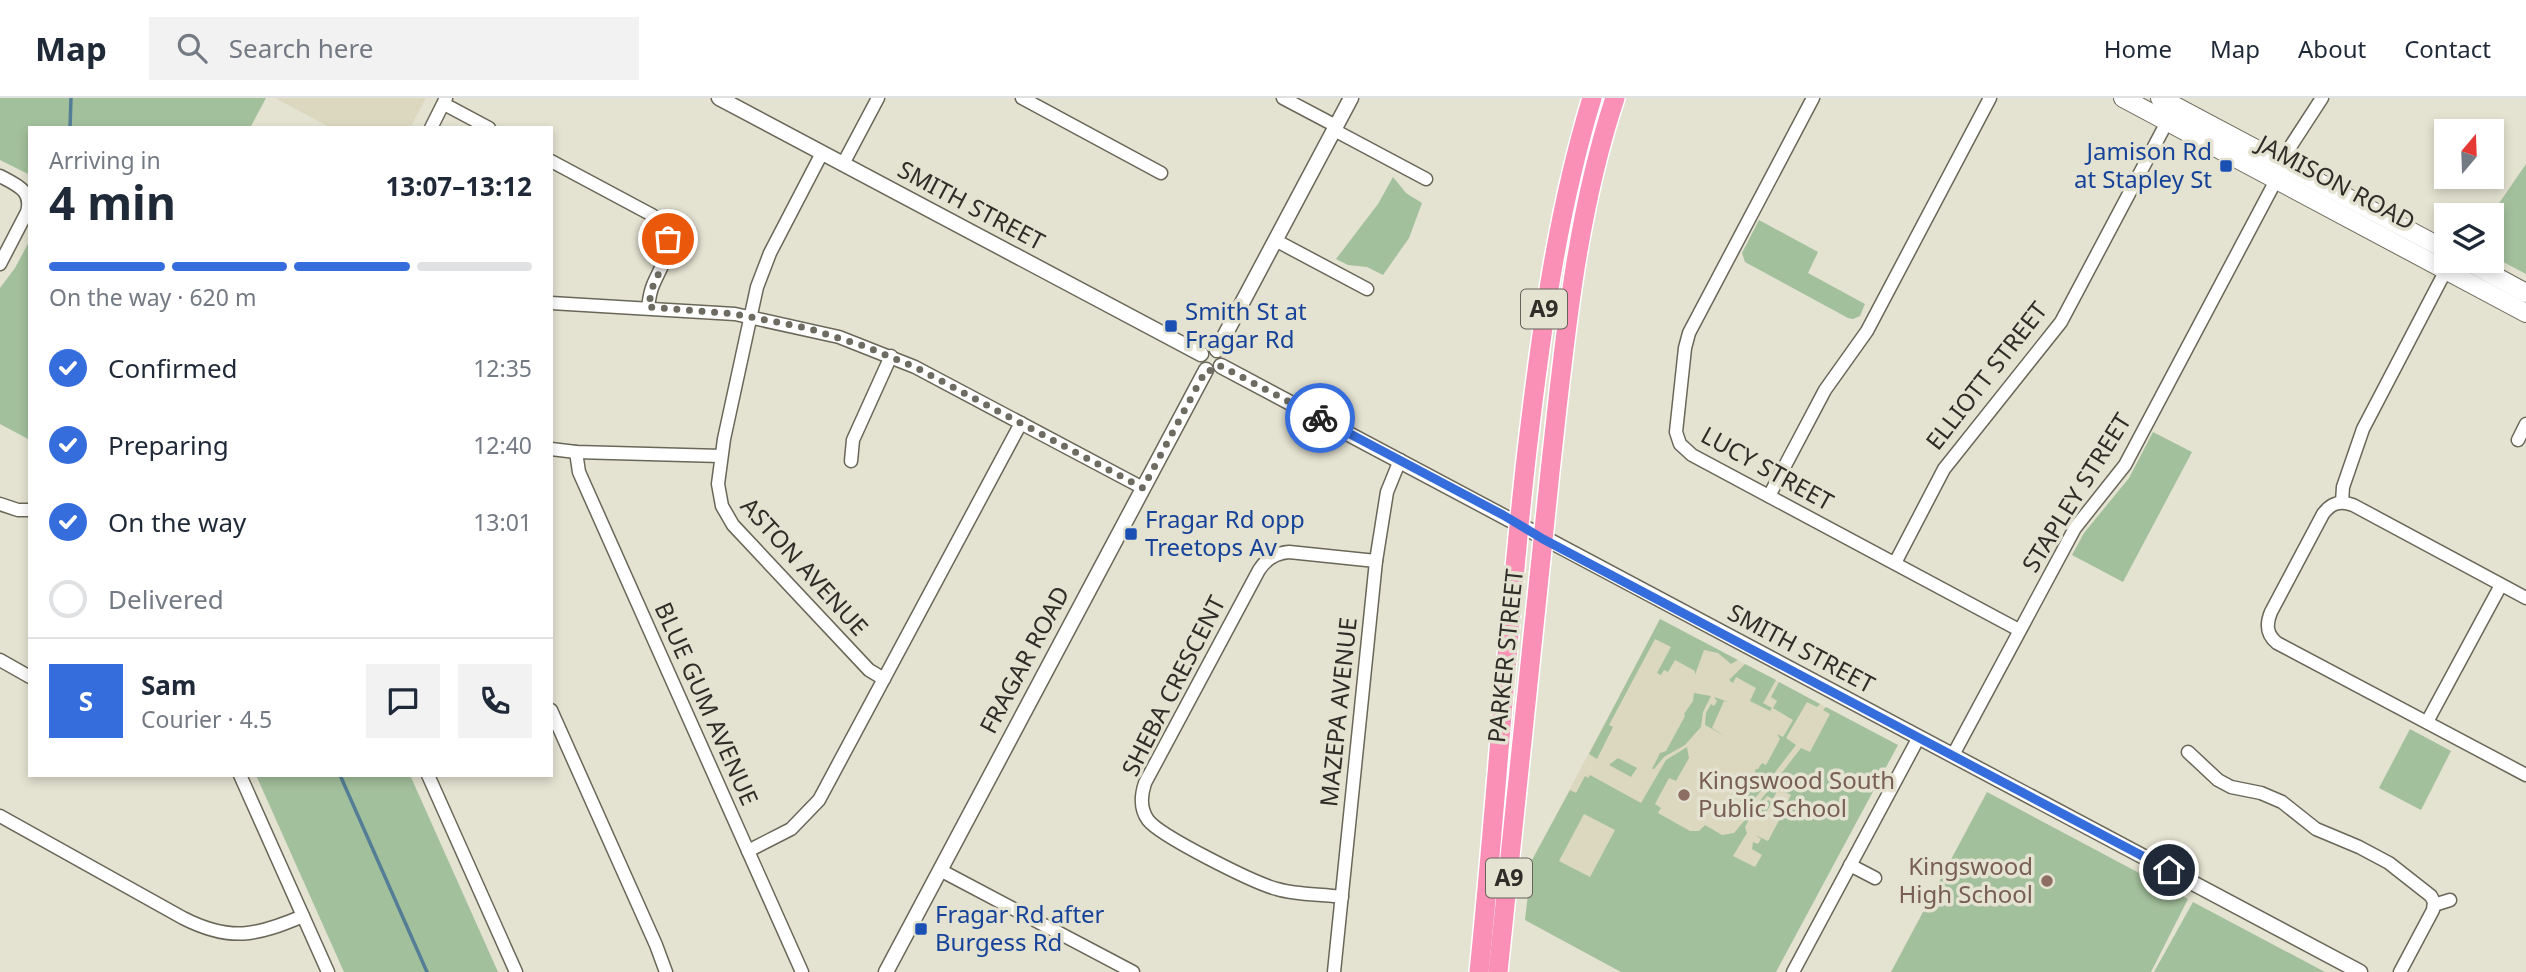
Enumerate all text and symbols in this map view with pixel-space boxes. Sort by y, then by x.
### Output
search box [149,17,639,80]
text: Map [35,26,107,71]
icon: search [173,29,211,67]
text: Search here [229,30,373,66]
text: Home [2104,32,2172,65]
text: Map [2210,32,2260,65]
text: About [2298,32,2366,65]
text: Contact [2404,32,2491,65]
north arrow [2434,119,2504,189]
map controls [2434,119,2504,273]
street label: JAMISON ROAD [2250,125,2421,237]
place label: Jamison Rd at Stapley St [2074,134,2212,195]
text: Arriving in [49,144,161,176]
street label: SMITH STREET [892,152,1052,258]
marker: Jamison Rd at Stapley St [2218,158,2234,174]
text: 13:07–13:12 [385,168,532,204]
text: 4 min [49,171,176,233]
button: layers [2434,203,2504,273]
pin [638,209,698,269]
icon: bag [649,220,687,258]
text: On the way · 620 m [49,281,256,313]
road number: A9 [1521,290,1567,328]
place label: Smith St at Fragar Rd [1185,294,1307,355]
street label: ELLIOTT STREET [1918,294,2054,456]
marker: Smith St at Fragar Rd [1163,318,1179,334]
icon: check [49,349,87,387]
text: Confirmed [108,350,238,386]
text: 12:35 [473,352,532,384]
courier [1285,383,1355,453]
icon: bike [1301,399,1339,437]
street label: STAPLEY STREET [2014,406,2138,578]
street label: LUCY STREET [1696,418,1840,518]
icon: check [49,426,87,464]
text: Preparing [108,427,229,463]
text: 12:40 [473,429,532,461]
street label: ASTON AVENUE [734,490,876,642]
place label: Fragar Rd opp Treetops Av [1145,502,1305,563]
icon: check [49,503,87,541]
text: On the way [108,504,246,540]
text: 13:01 [473,506,532,538]
marker: Fragar Rd opp Treetops Av [1123,526,1139,542]
street label: PARKER STREET [1479,567,1530,744]
street label: FRAGAR ROAD [971,580,1076,739]
text: Delivered [108,581,224,617]
street label: SHEBA CRESCENT [1113,589,1233,781]
street label: SMITH STREET [1722,595,1882,701]
street label: BLUE GUM AVENUE [648,596,767,810]
street label: MAZEPA AVENUE [1311,615,1364,808]
button: chat [366,664,440,738]
button: phone [458,664,532,738]
text: Sam [141,667,196,703]
text: S [79,683,93,719]
text: Courier · 4.5 [141,703,272,735]
place label: Kingswood South Public School [1698,763,1895,824]
marker: Kingswood South Public School [1676,787,1692,803]
pin [2139,840,2199,900]
place label: Kingswood High School [1898,849,2033,910]
icon: home [2150,851,2188,889]
road number: A9 [1486,858,1532,898]
marker: Kingswood High School [2039,873,2055,889]
place label: Fragar Rd after Burgess Rd [935,897,1105,958]
marker: Fragar Rd after Burgess Rd [913,921,929,937]

